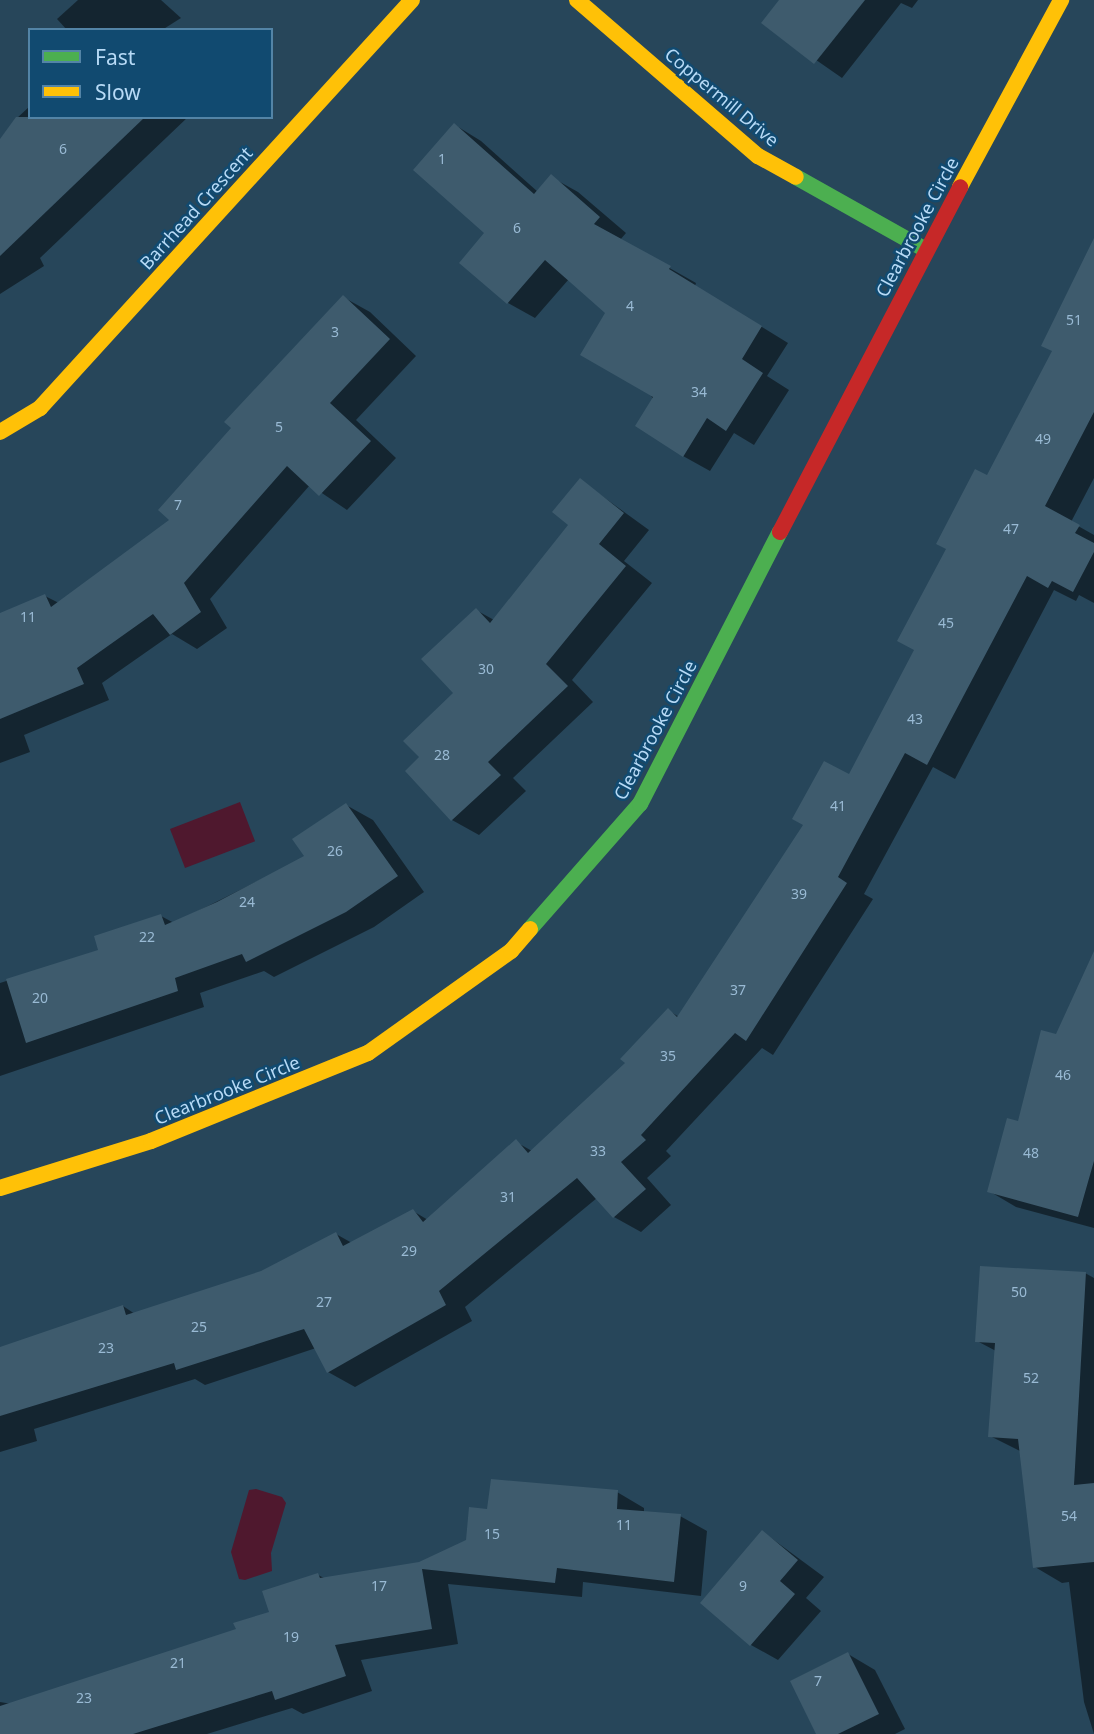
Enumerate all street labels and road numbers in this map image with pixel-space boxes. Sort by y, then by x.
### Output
street label: Coppermill Drive [661,43,783,151]
street label: Barrhead Crescent [135,142,257,274]
street label: Clearbrooke Circle [871,154,963,300]
street label: Clearbrooke Circle [609,657,701,803]
street label: Clearbrooke Circle [151,1051,303,1129]

